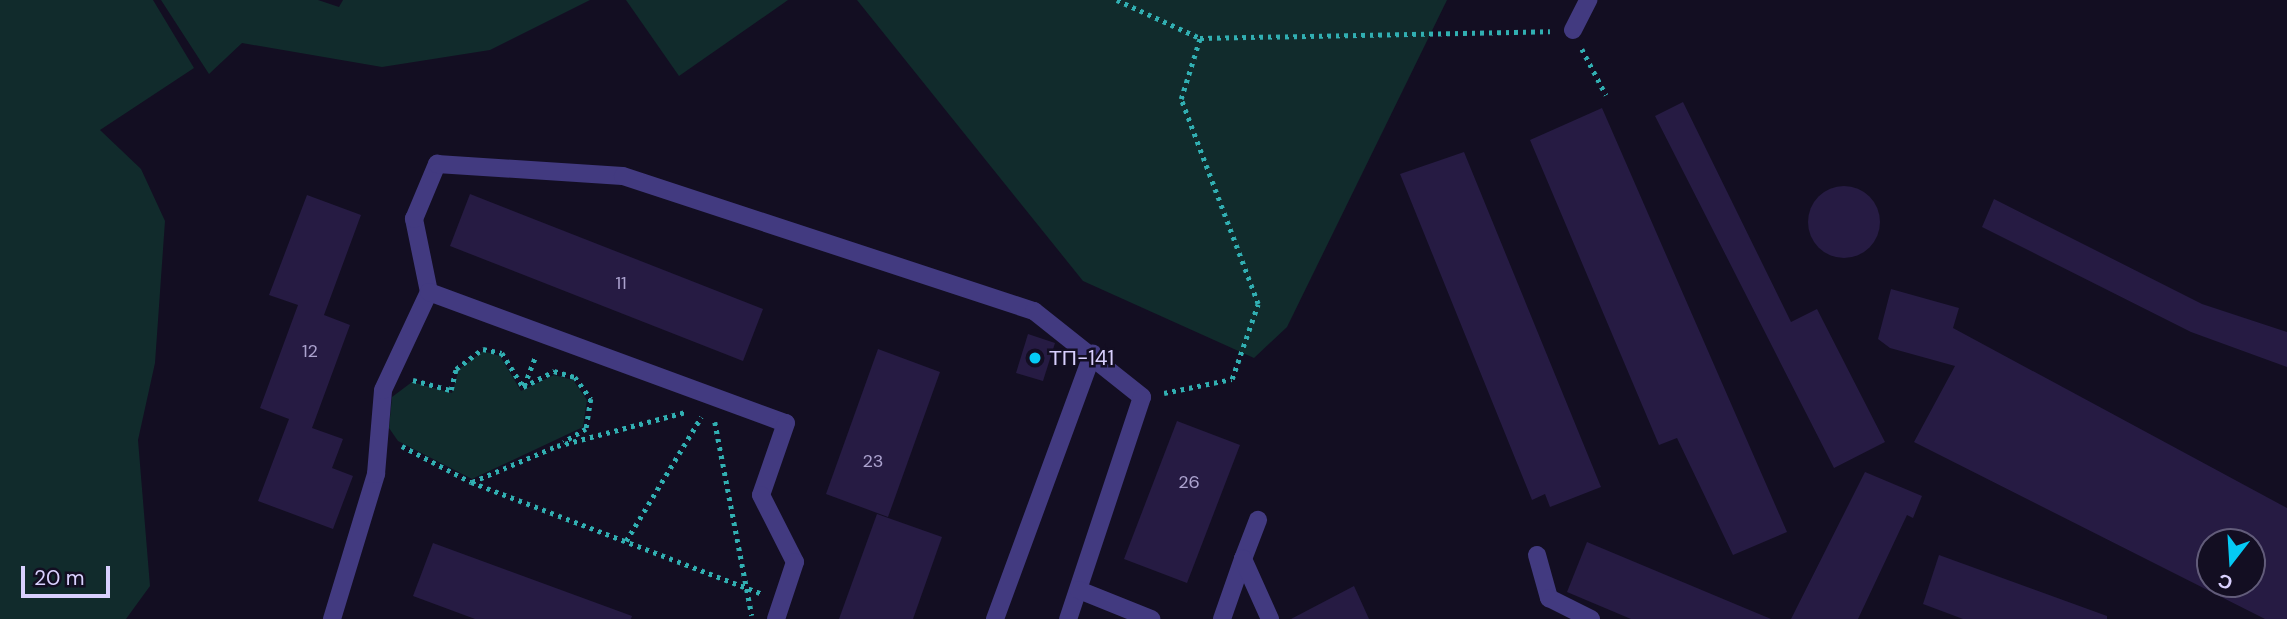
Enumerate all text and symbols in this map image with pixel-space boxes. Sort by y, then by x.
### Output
house number: 11 [615,272,627,294]
house number: 12 [302,340,318,362]
place label: ТП-141 [1049,345,1114,371]
marker: ТП-141 [1027,350,1043,366]
house number: 23 [862,450,884,472]
house number: 26 [1178,471,1200,493]
north arrow [2196,528,2266,598]
scale bar [24,552,114,596]
text: 20 m [34,564,85,592]
text: С [2215,568,2236,596]

